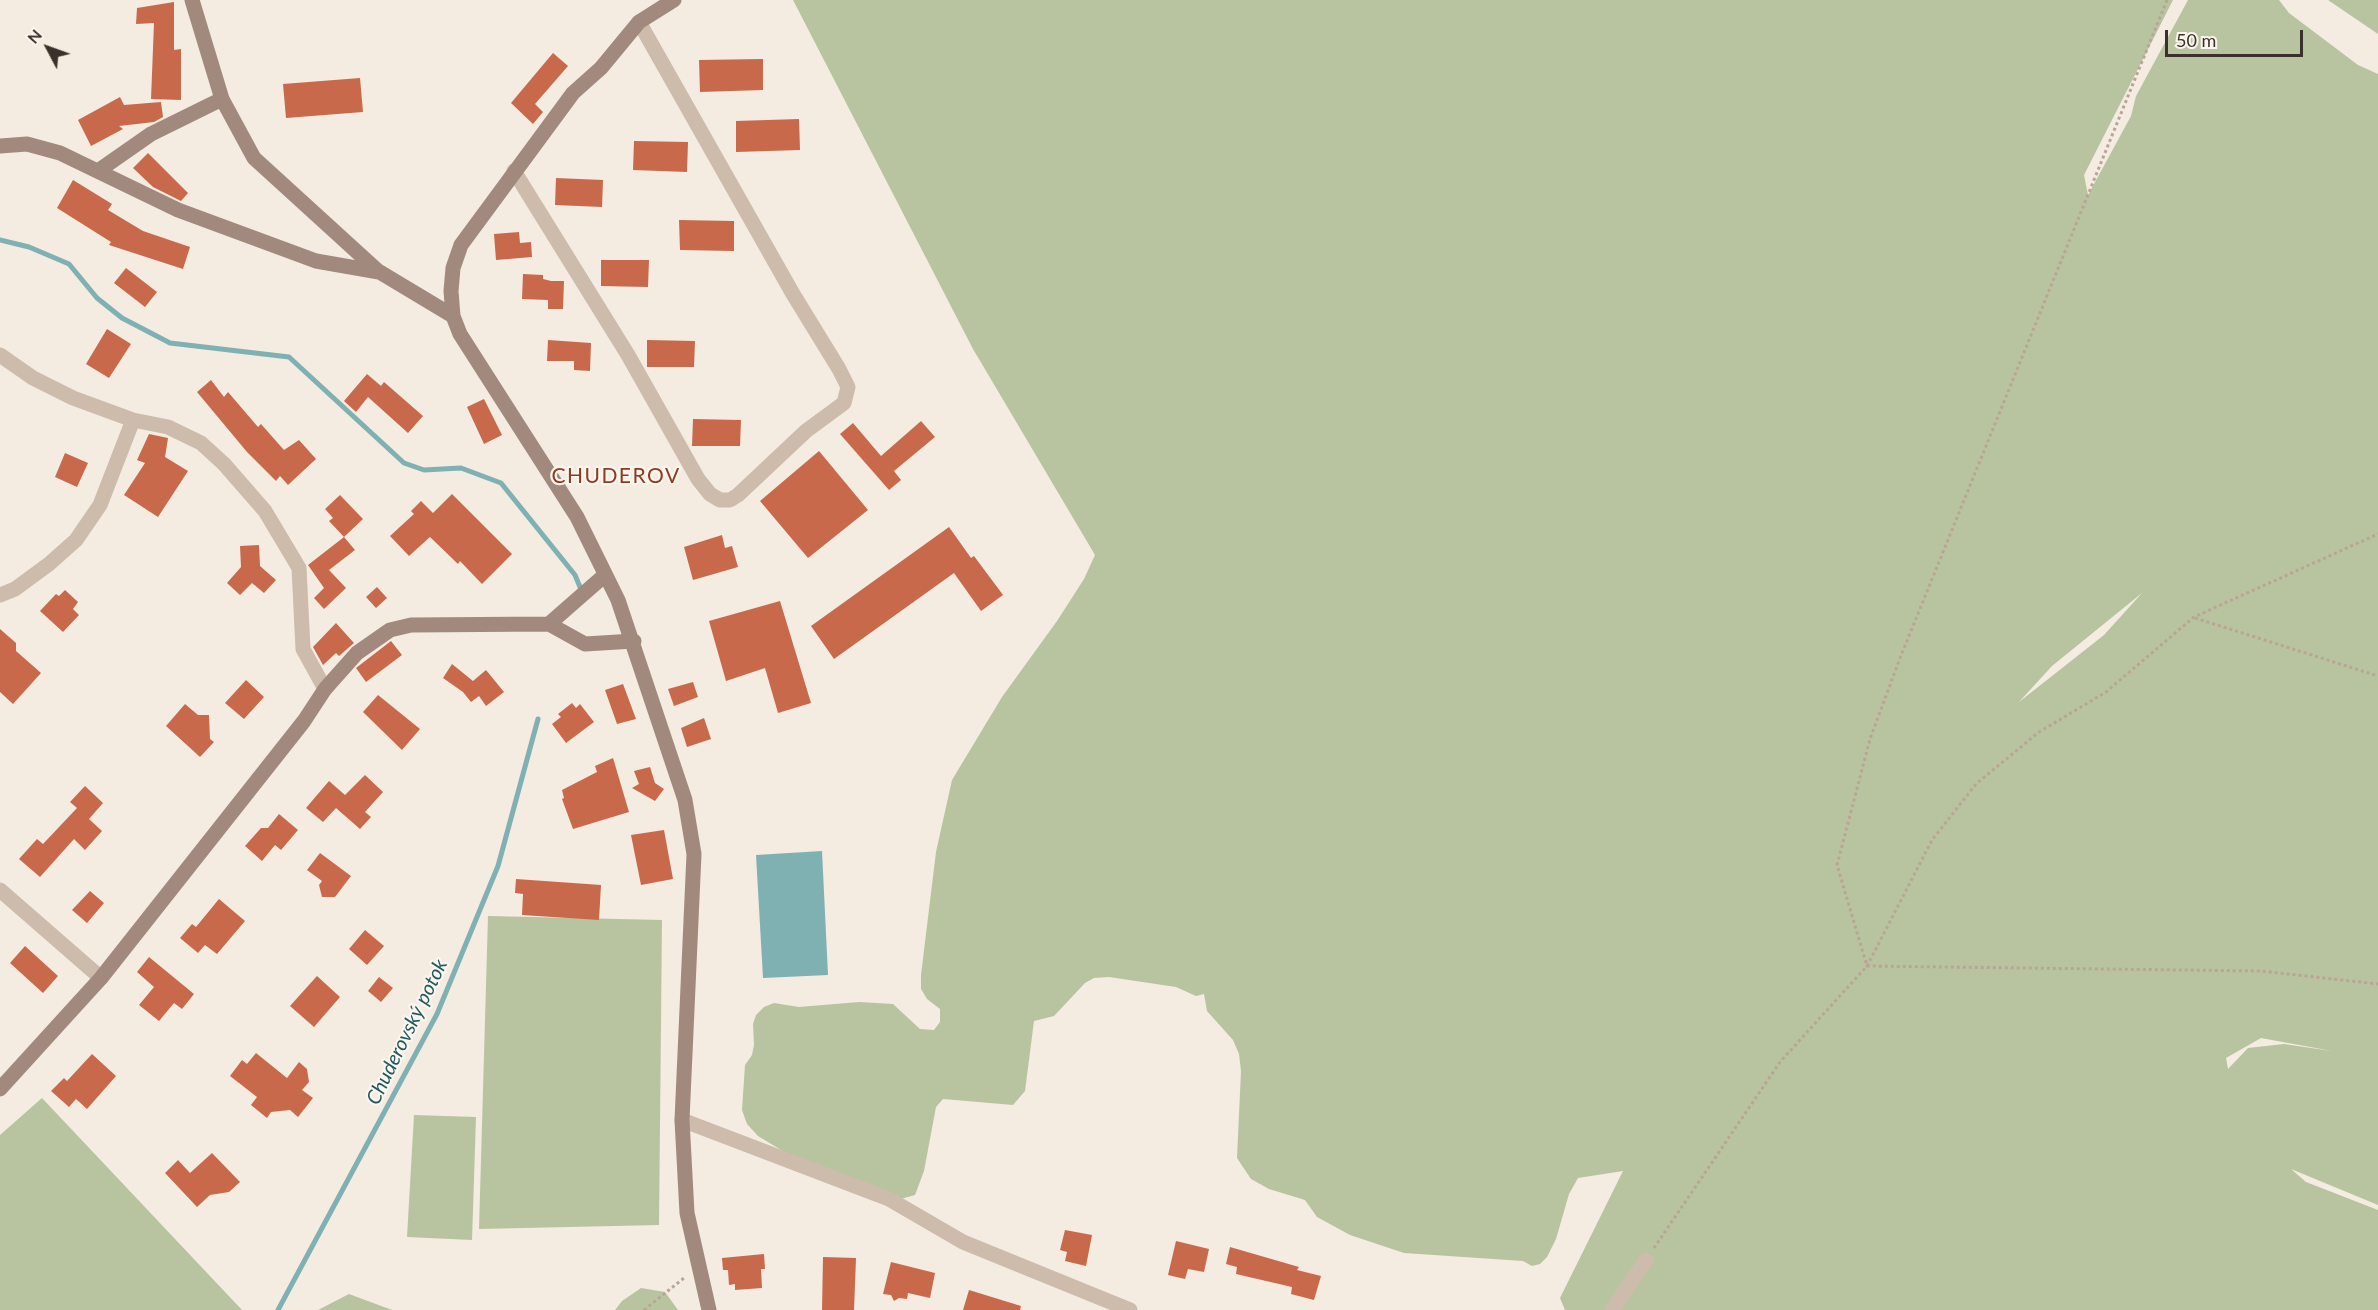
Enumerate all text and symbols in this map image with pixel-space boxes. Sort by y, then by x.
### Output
north arrow [18,18,78,78]
scale bar [2168,18,2306,56]
text: N [23,25,45,47]
text: 50 m [2176,29,2216,51]
district label: CHUDEROV [551,463,681,489]
water label: Chuderovský potok [361,955,453,1109]

